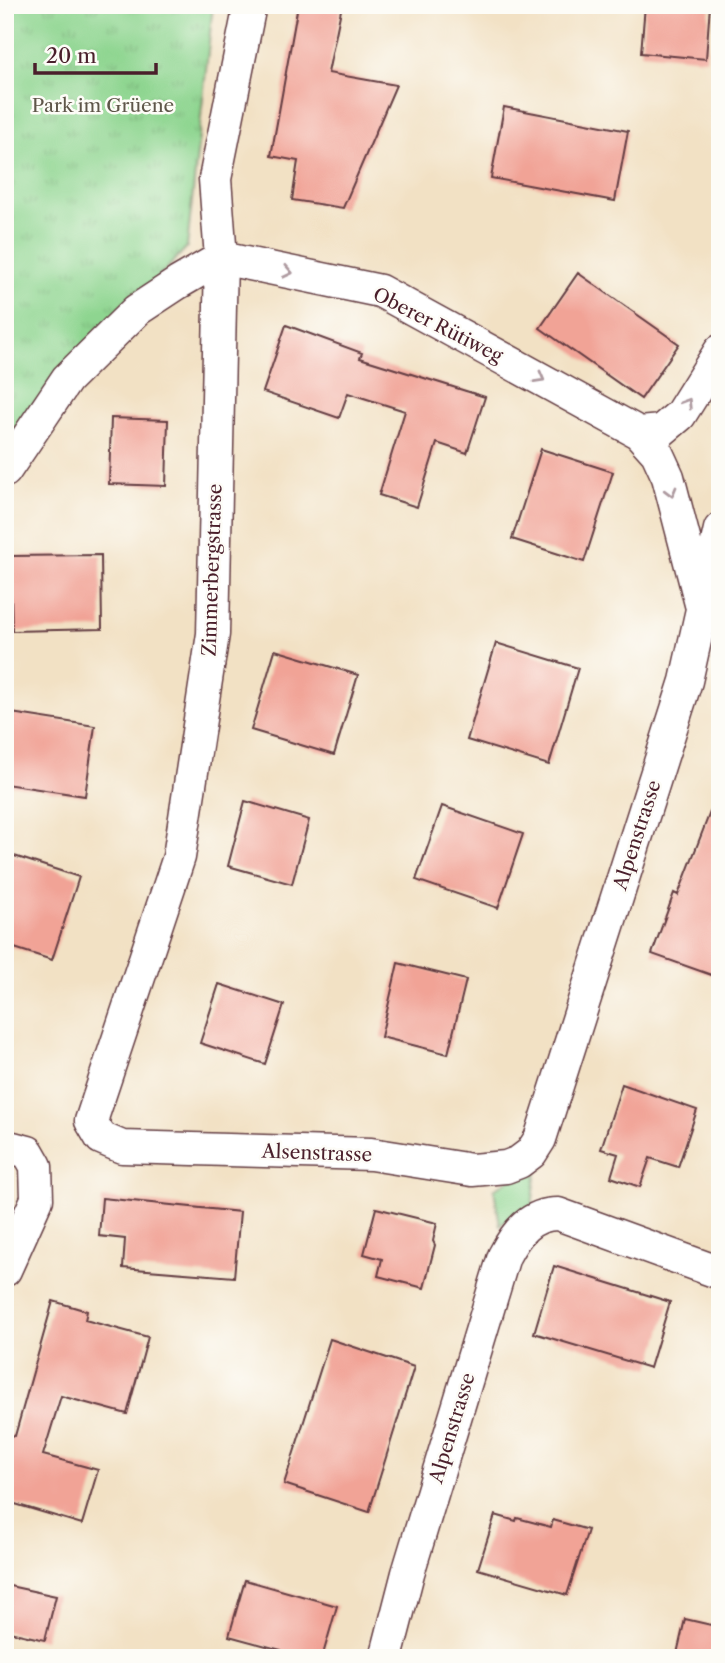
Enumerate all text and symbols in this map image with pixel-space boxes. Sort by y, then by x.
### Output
scale bar [35,32,156,76]
text: 20 m [46,43,97,68]
park label: Park im Grüene [32,94,174,117]
one-way arrow [282,263,294,278]
street label: Oberer Rütiweg [369,282,508,368]
one-way arrow [533,370,545,384]
one-way arrow [679,397,692,410]
street label: Zimmerbergstrasse [197,483,227,657]
one-way arrow [663,485,678,497]
street label: Alpenstrasse [608,777,666,894]
street label: Alsenstrasse [260,1140,373,1166]
street label: Alpenstrasse [424,1370,480,1487]

